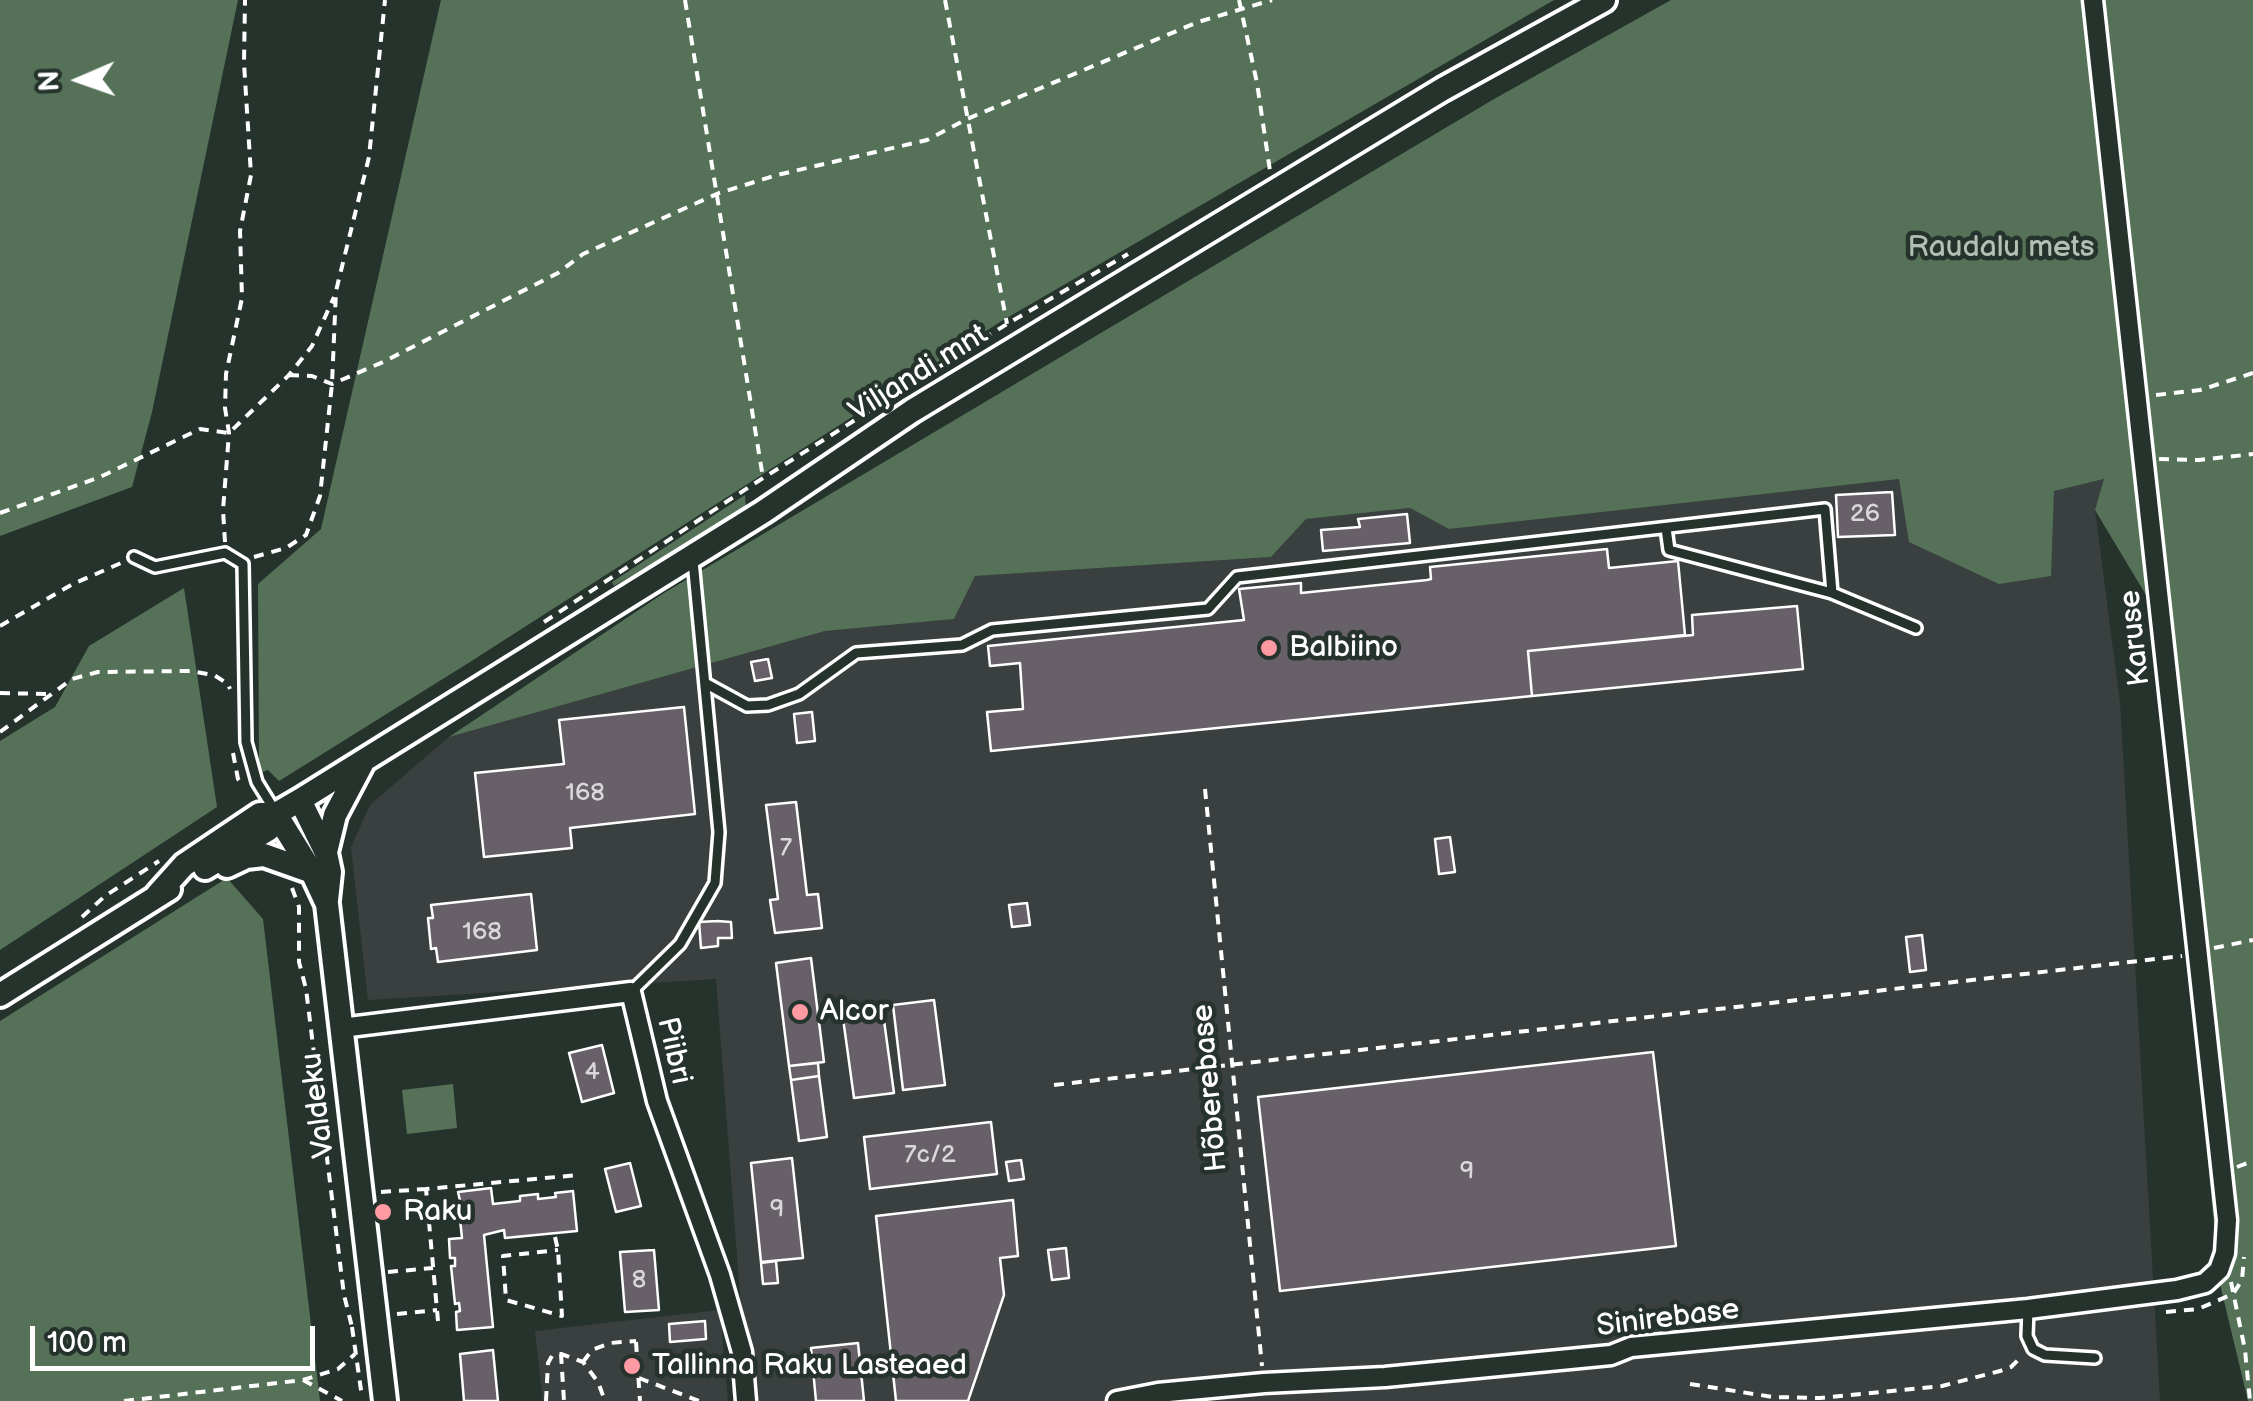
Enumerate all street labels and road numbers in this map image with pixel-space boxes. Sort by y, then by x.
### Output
street label: Viljandi mnt [843,317,995,431]
street label: Karuse [2113,588,2159,688]
street label: Hõberebase [1186,1003,1236,1173]
street label: Piibri [648,1014,698,1088]
street label: Valdeku [295,1050,343,1160]
street label: Sinirebase [1595,1292,1741,1346]

